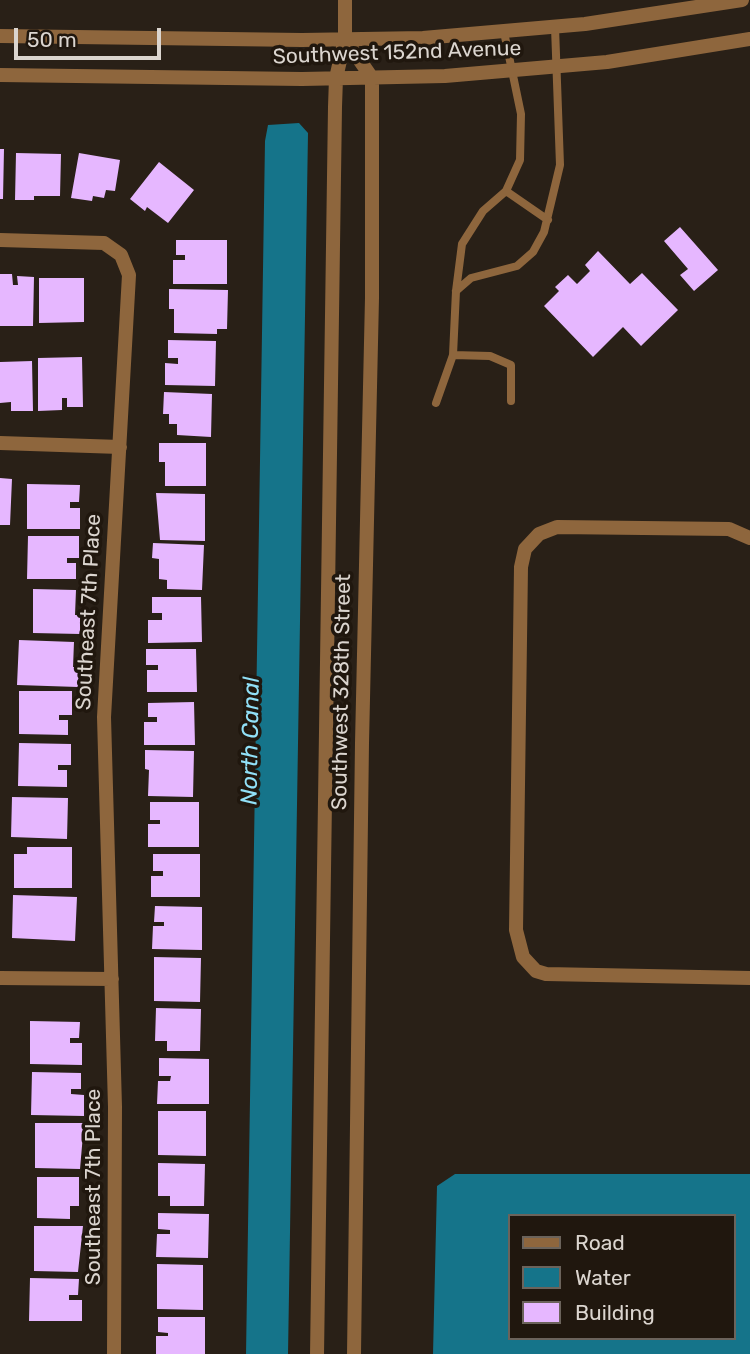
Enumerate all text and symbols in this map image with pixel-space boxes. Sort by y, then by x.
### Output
scale bar [18,14,164,58]
text: 50 m [27,27,77,52]
street label: Southwest 152nd Avenue [272,36,522,70]
street label: Southeast 7th Place [71,513,107,711]
street label: Southwest 328th Street [327,574,357,810]
water label: North Canal [236,677,266,805]
street label: Southeast 7th Place [81,1089,107,1285]
legend [508,1214,736,1340]
text: Road [575,1230,625,1255]
text: Water [575,1265,631,1290]
text: Building [575,1300,655,1325]

